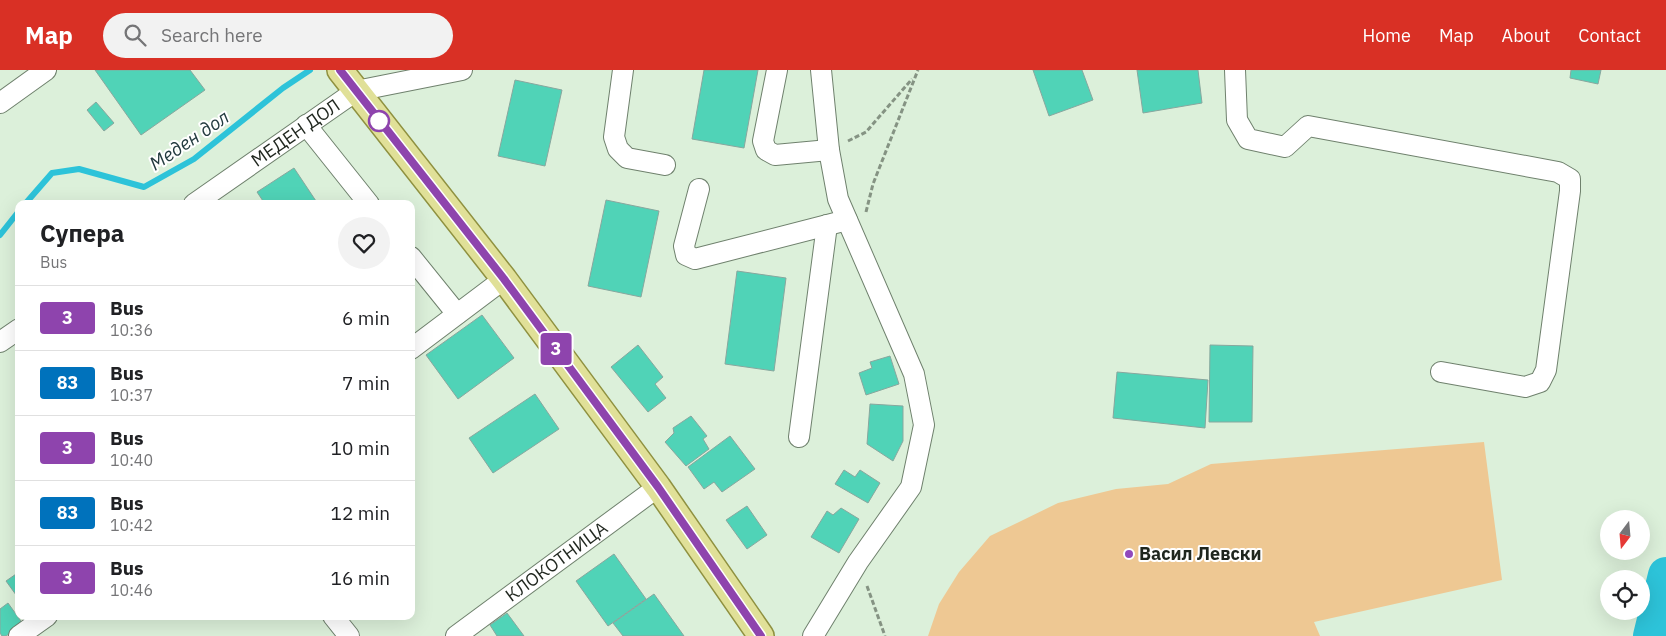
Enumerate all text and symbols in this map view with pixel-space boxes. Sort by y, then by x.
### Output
search box [103,13,453,58]
text: Map [25,19,73,51]
icon: search [121,21,149,49]
text: Search here [161,23,263,47]
text: Home [1363,24,1411,47]
text: Map [1439,24,1474,47]
text: About [1502,24,1550,47]
text: Contact [1578,24,1641,47]
street label: МЕДЕН ДОЛ [247,94,344,172]
water label: Меден дол [144,105,234,175]
unlabelled marker [368,110,390,132]
text: Супера [40,217,125,249]
button: heart [338,217,390,269]
text: Bus [40,252,67,272]
text: Bus [110,296,144,320]
text: 3 [62,306,73,329]
text: 6 min [342,306,390,330]
text: 10:36 [110,320,153,340]
line badge: 3 [540,333,572,365]
text: 3 [551,337,561,360]
text: Bus [110,361,144,385]
text: 83 [57,371,78,394]
text: 7 min [342,371,390,395]
text: 10:37 [110,385,153,405]
text: Bus [110,426,144,450]
text: 3 [62,436,73,459]
text: 10 min [331,436,390,460]
text: 10:40 [110,450,153,470]
text: Bus [110,491,144,515]
text: 83 [57,501,78,524]
text: 12 min [331,501,390,525]
north arrow [1600,510,1650,560]
map controls [1600,510,1650,620]
text: 10:42 [110,515,153,535]
street label: КЛОКОТНИЦА [501,516,612,607]
place label: Васил Левски [1139,542,1261,565]
marker: Васил Левски [1123,548,1135,560]
text: Bus [110,556,144,580]
text: 3 [62,566,73,589]
text: 16 min [331,566,390,590]
button: locate [1600,570,1650,620]
text: 10:46 [110,580,153,600]

